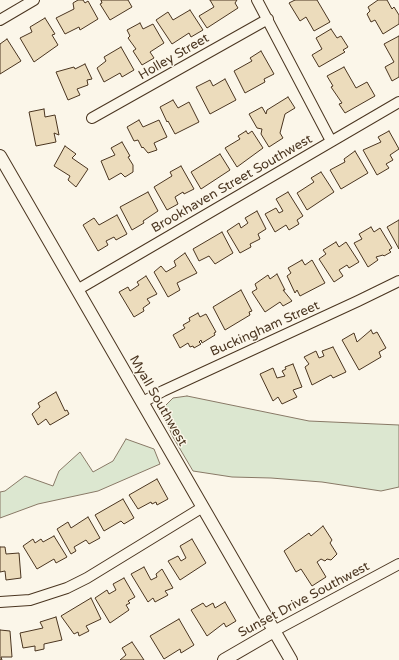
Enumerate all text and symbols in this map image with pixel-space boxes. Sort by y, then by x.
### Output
street label: Holley Street [136,31,212,83]
street label: Brookhaven Street Southwest [149,131,315,237]
street label: Buckingham Street [208,298,322,360]
street label: Myall Southwest [126,353,190,449]
street label: Sunset Drive Southwest [236,559,372,641]

